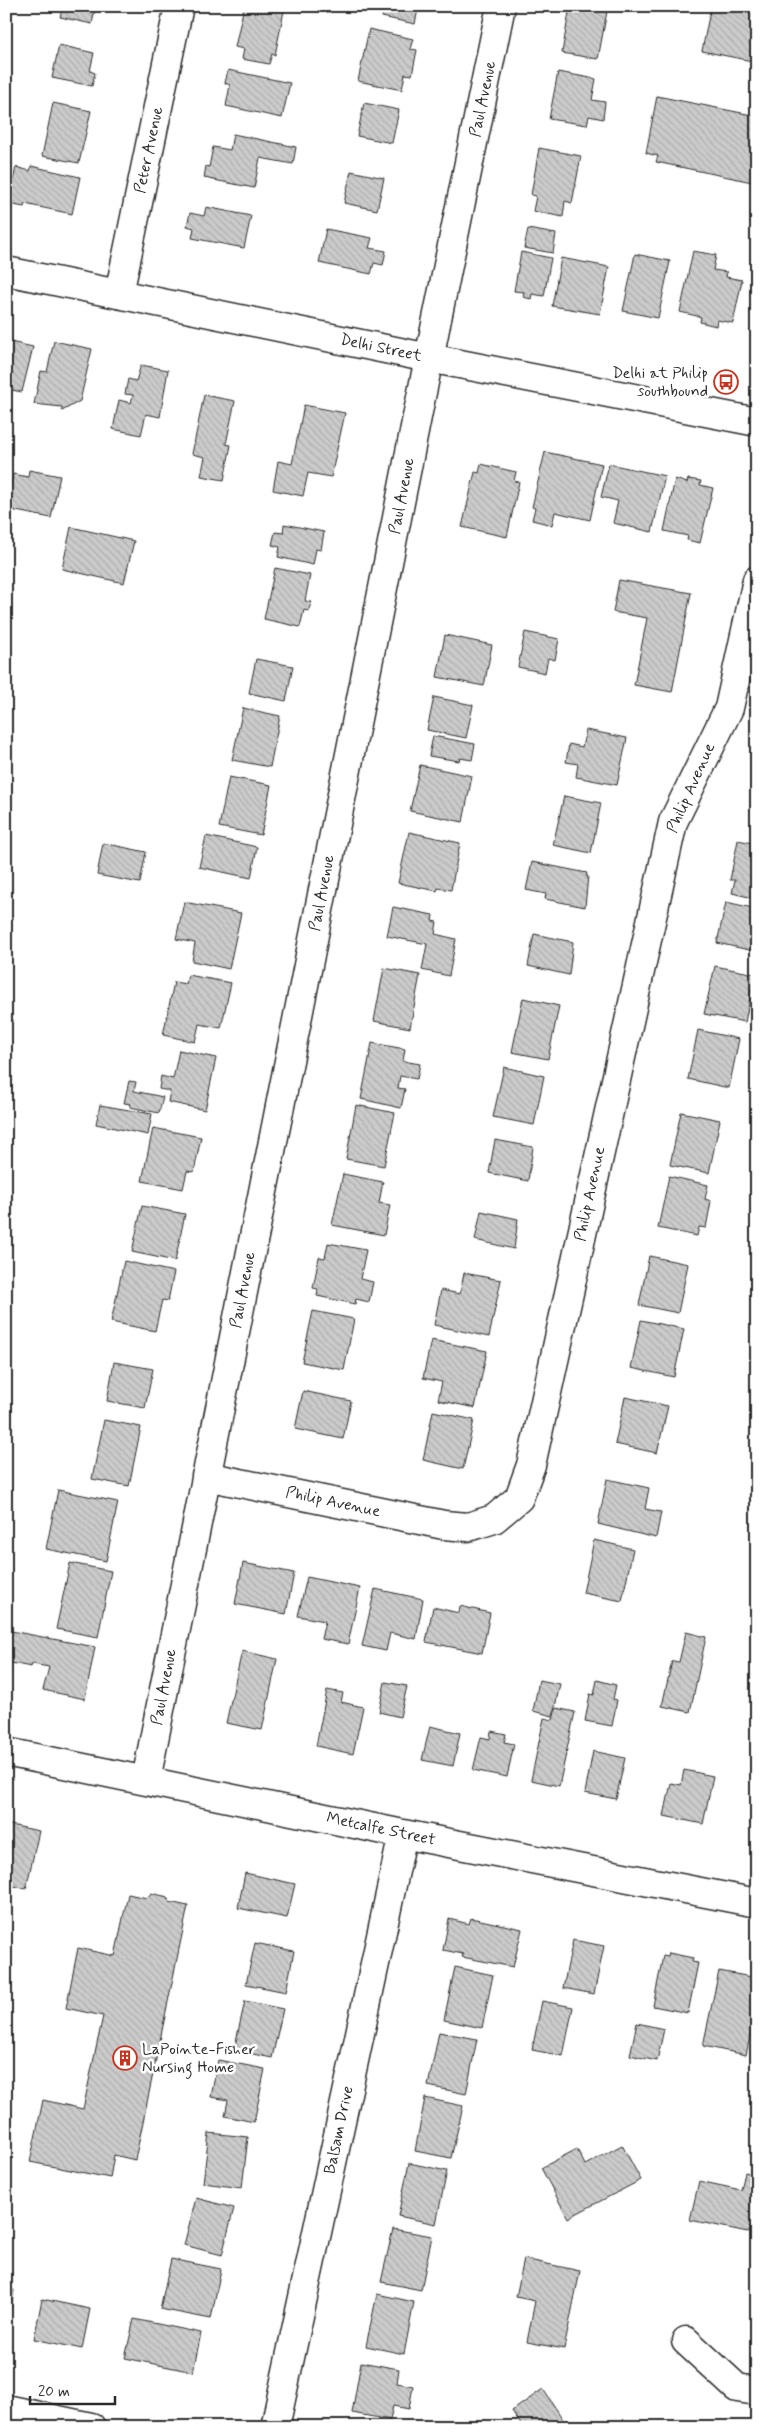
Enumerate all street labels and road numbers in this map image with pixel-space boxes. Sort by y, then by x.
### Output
street label: Paul Avenue [465,59,501,139]
street label: Peter Avenue [130,104,169,195]
street label: Delhi Street [338,329,424,367]
street label: Paul Avenue [384,456,420,536]
street label: Philip Avenue [662,740,720,836]
street label: Paul Avenue [304,853,340,933]
street label: Philip Avenue [570,1145,610,1243]
street label: Paul Avenue [225,1250,261,1330]
street label: Philip Avenue [284,1482,382,1522]
street label: Paul Avenue [146,1647,182,1727]
street label: Metcalfe Street [325,1807,438,1851]
street label: Balsam Drive [319,2084,359,2176]

